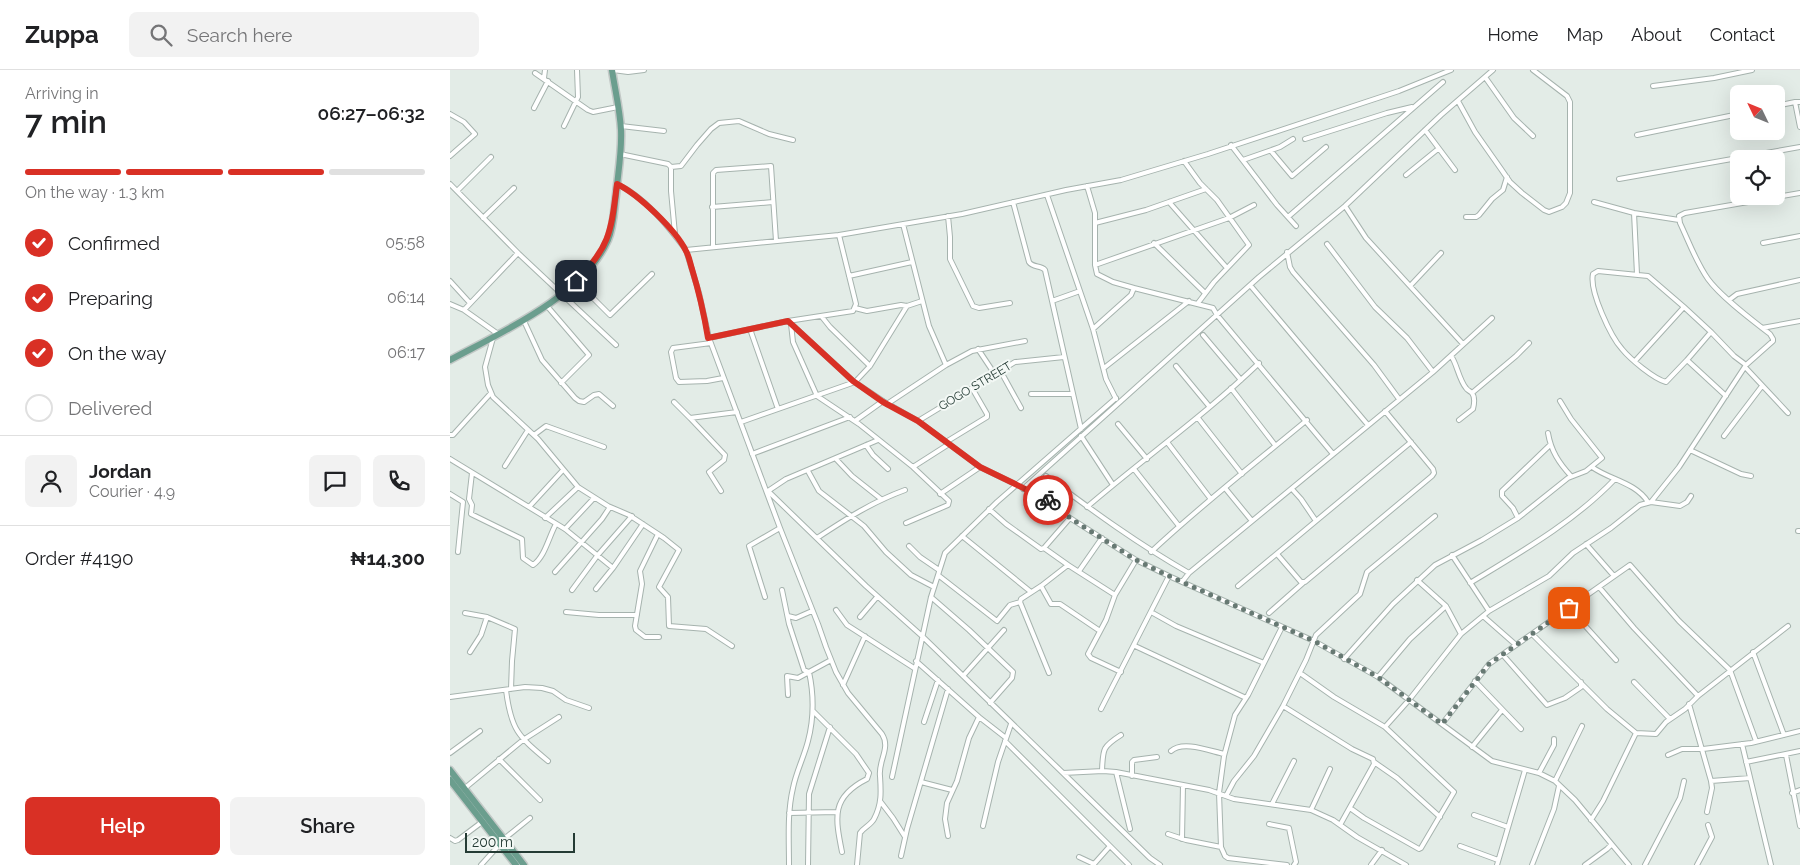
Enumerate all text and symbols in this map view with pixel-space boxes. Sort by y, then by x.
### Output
search box [129,12,479,57]
text: Zuppa [25,20,99,49]
icon: search [147,21,175,49]
text: Search here [187,24,292,46]
text: Home [1487,24,1538,45]
text: Map [1566,24,1603,45]
text: About [1631,24,1682,45]
text: Contact [1710,24,1775,45]
text: Arriving in [25,84,99,103]
north arrow [1730,85,1785,140]
map controls [1730,85,1785,205]
text: 06:27–06:32 [318,102,425,124]
text: 7 min [25,103,107,140]
button: locate [1730,150,1785,205]
text: On the way · 1.3 km [25,183,164,202]
icon: check [25,229,53,257]
text: Confirmed [68,232,160,254]
text: 05:58 [385,233,425,252]
pin [555,260,597,302]
icon: home [562,267,590,295]
icon: check [25,284,53,312]
text: Preparing [68,287,153,309]
text: 06:14 [387,288,425,307]
icon: check [25,339,53,367]
text: On the way [68,342,167,364]
text: 06:17 [387,343,425,362]
street label: GOGO STREET [936,358,1015,413]
text: Delivered [68,397,152,419]
button: person [25,455,77,507]
button: chat [309,455,361,507]
button: phone [373,455,425,507]
text: Jordan [89,460,152,482]
courier [1023,475,1073,525]
text: Courier · 4.9 [89,482,175,501]
icon: bike [1034,486,1062,514]
text: Order #4190 [25,547,134,569]
text: ₦14,300 [350,547,425,569]
pin [1548,587,1590,629]
icon: bag [1555,594,1583,622]
button: Help [25,797,220,855]
button: Share [230,797,425,855]
scale bar [465,830,575,853]
text: 200 m [472,834,513,850]

